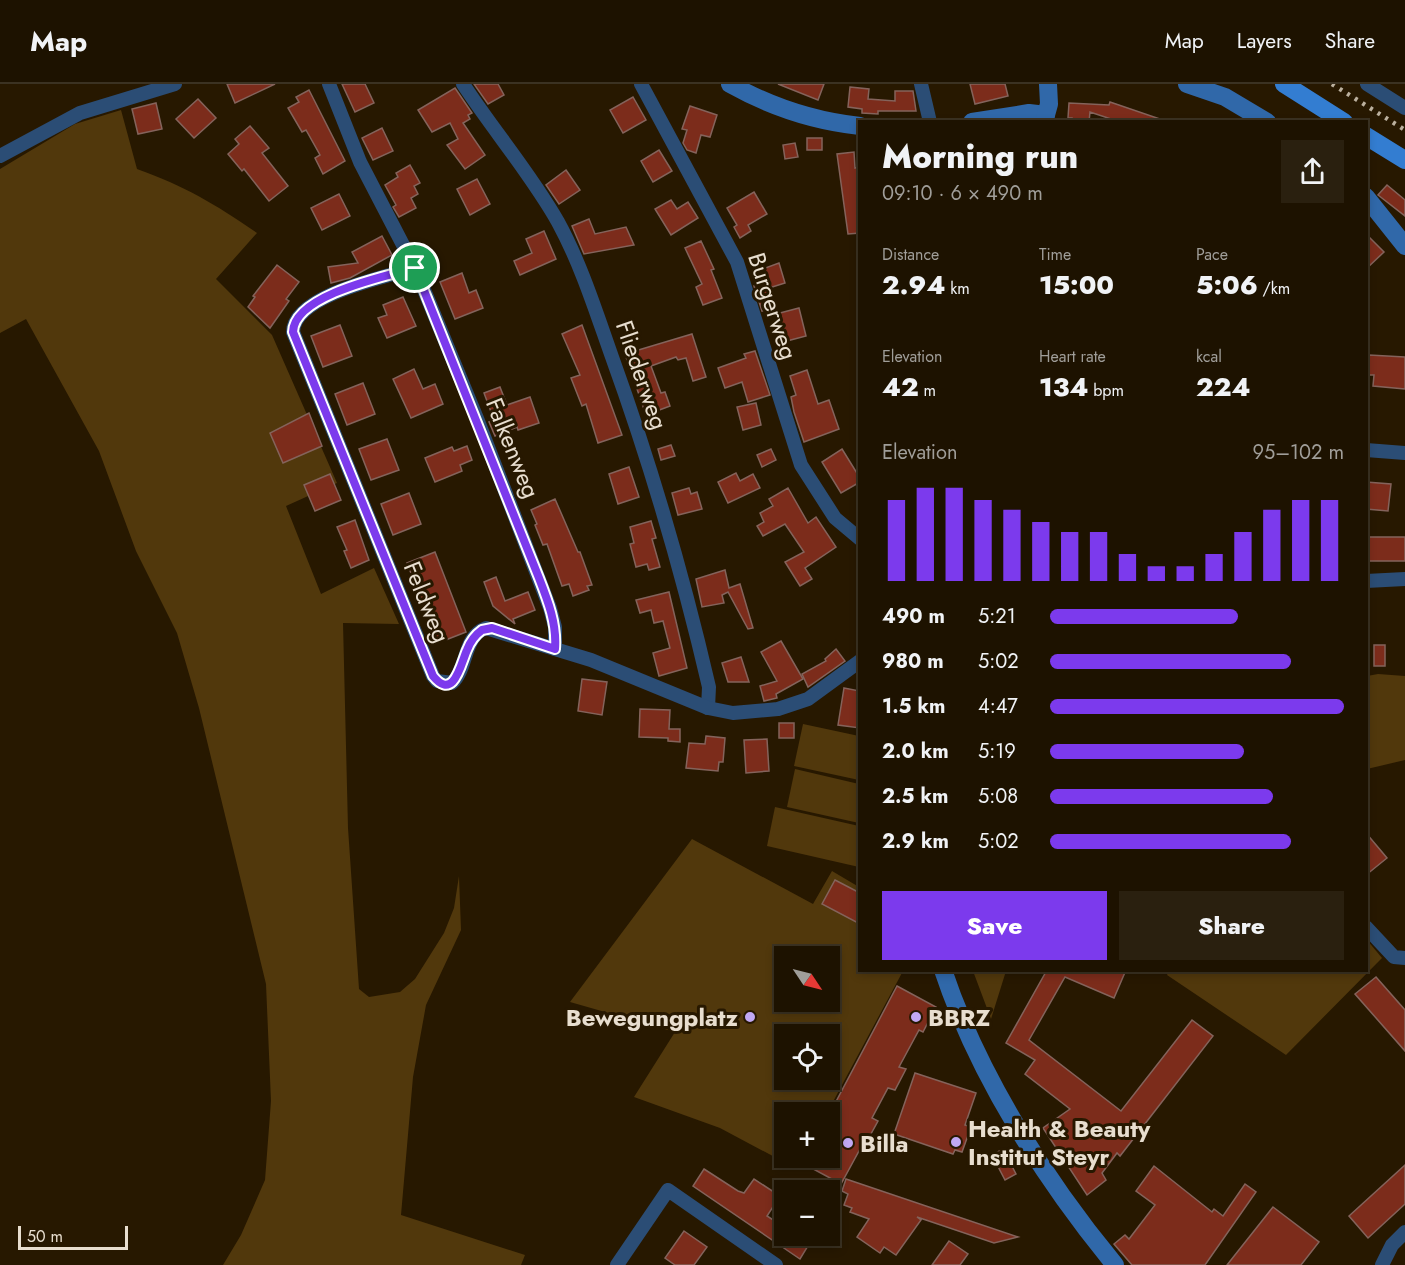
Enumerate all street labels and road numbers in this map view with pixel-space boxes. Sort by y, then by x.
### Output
street label: Burgerweg [739,248,807,364]
street label: Fliederweg [607,316,677,434]
street label: Falkenweg [477,393,549,503]
street label: Feldweg [395,556,459,648]

